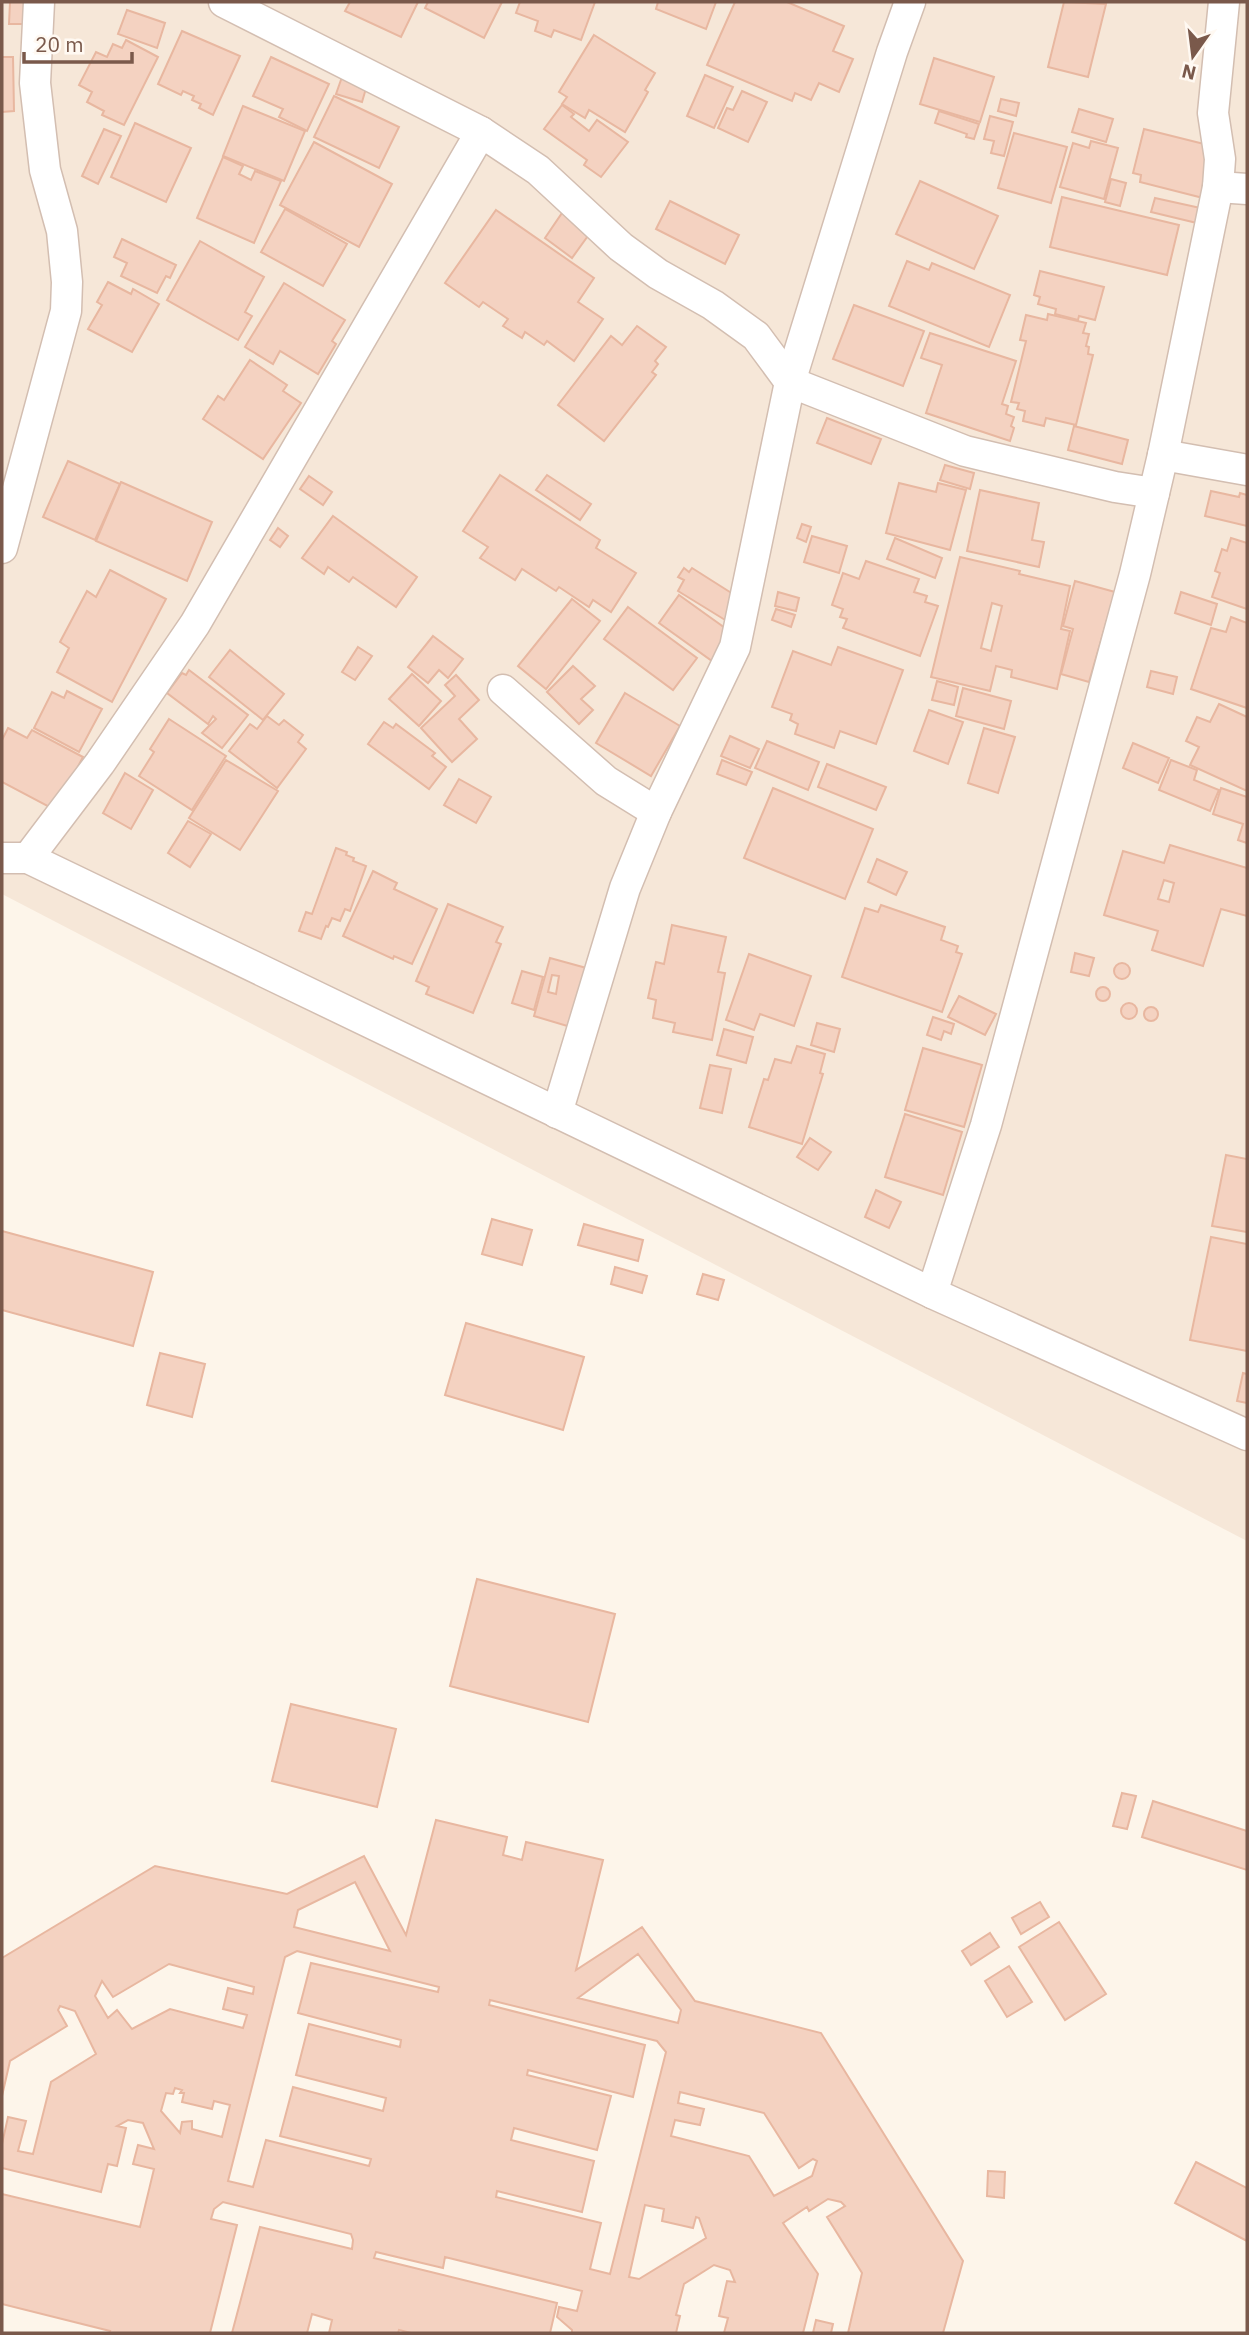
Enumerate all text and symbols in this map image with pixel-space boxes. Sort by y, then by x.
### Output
scale bar [24,21,133,65]
north arrow [1158,21,1228,91]
text: 20 m [35,30,84,58]
text: N [1179,59,1198,86]

